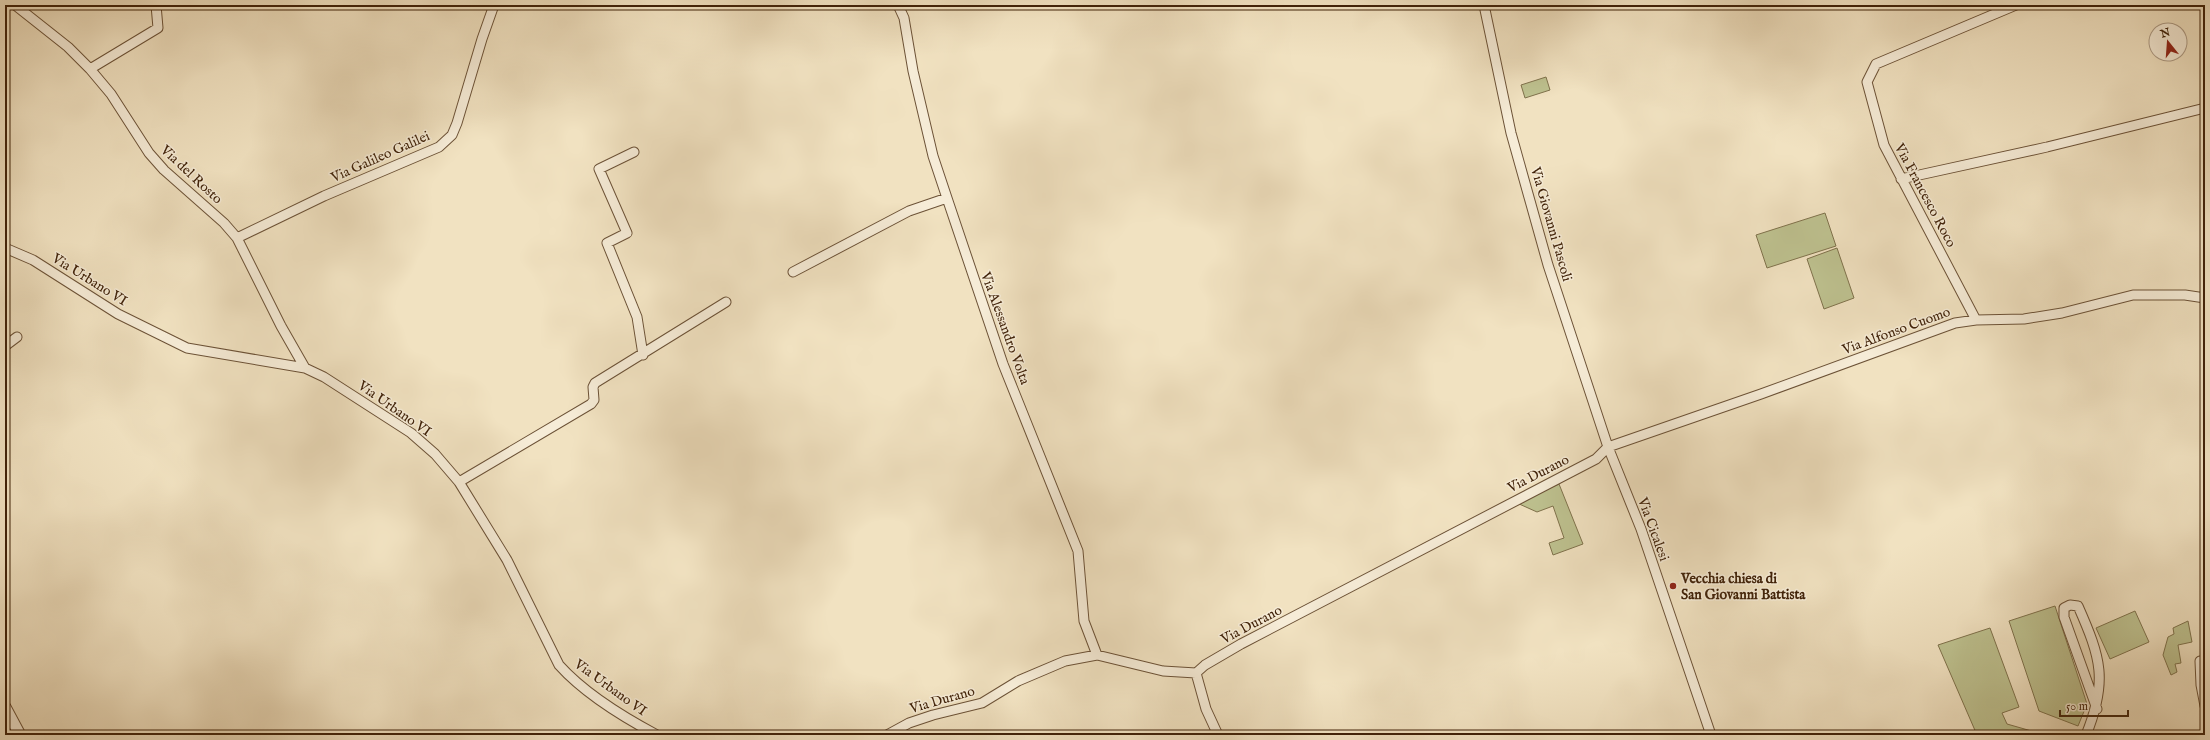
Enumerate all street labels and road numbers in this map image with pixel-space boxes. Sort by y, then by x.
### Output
street label: Via Galileo Galilei [327,127,433,187]
street label: Via Francesco Roco [1890,140,1960,251]
street label: Via del Rosto [156,141,226,208]
street label: Via Giovanni Pascoli [1526,164,1576,284]
street label: Via Urbano VI [48,249,130,310]
street label: Via Alessandro Volta [976,268,1034,388]
street label: Via Alfonso Cuomo [1839,303,1953,359]
street label: Via Urbano VI [353,376,435,441]
street label: Via Durano [1504,451,1573,498]
street label: Via Cicalesi [1633,494,1673,564]
street label: Via Durano [1217,601,1286,649]
street label: Via Urbano VI [570,655,650,720]
street label: Via Durano [907,682,977,718]

